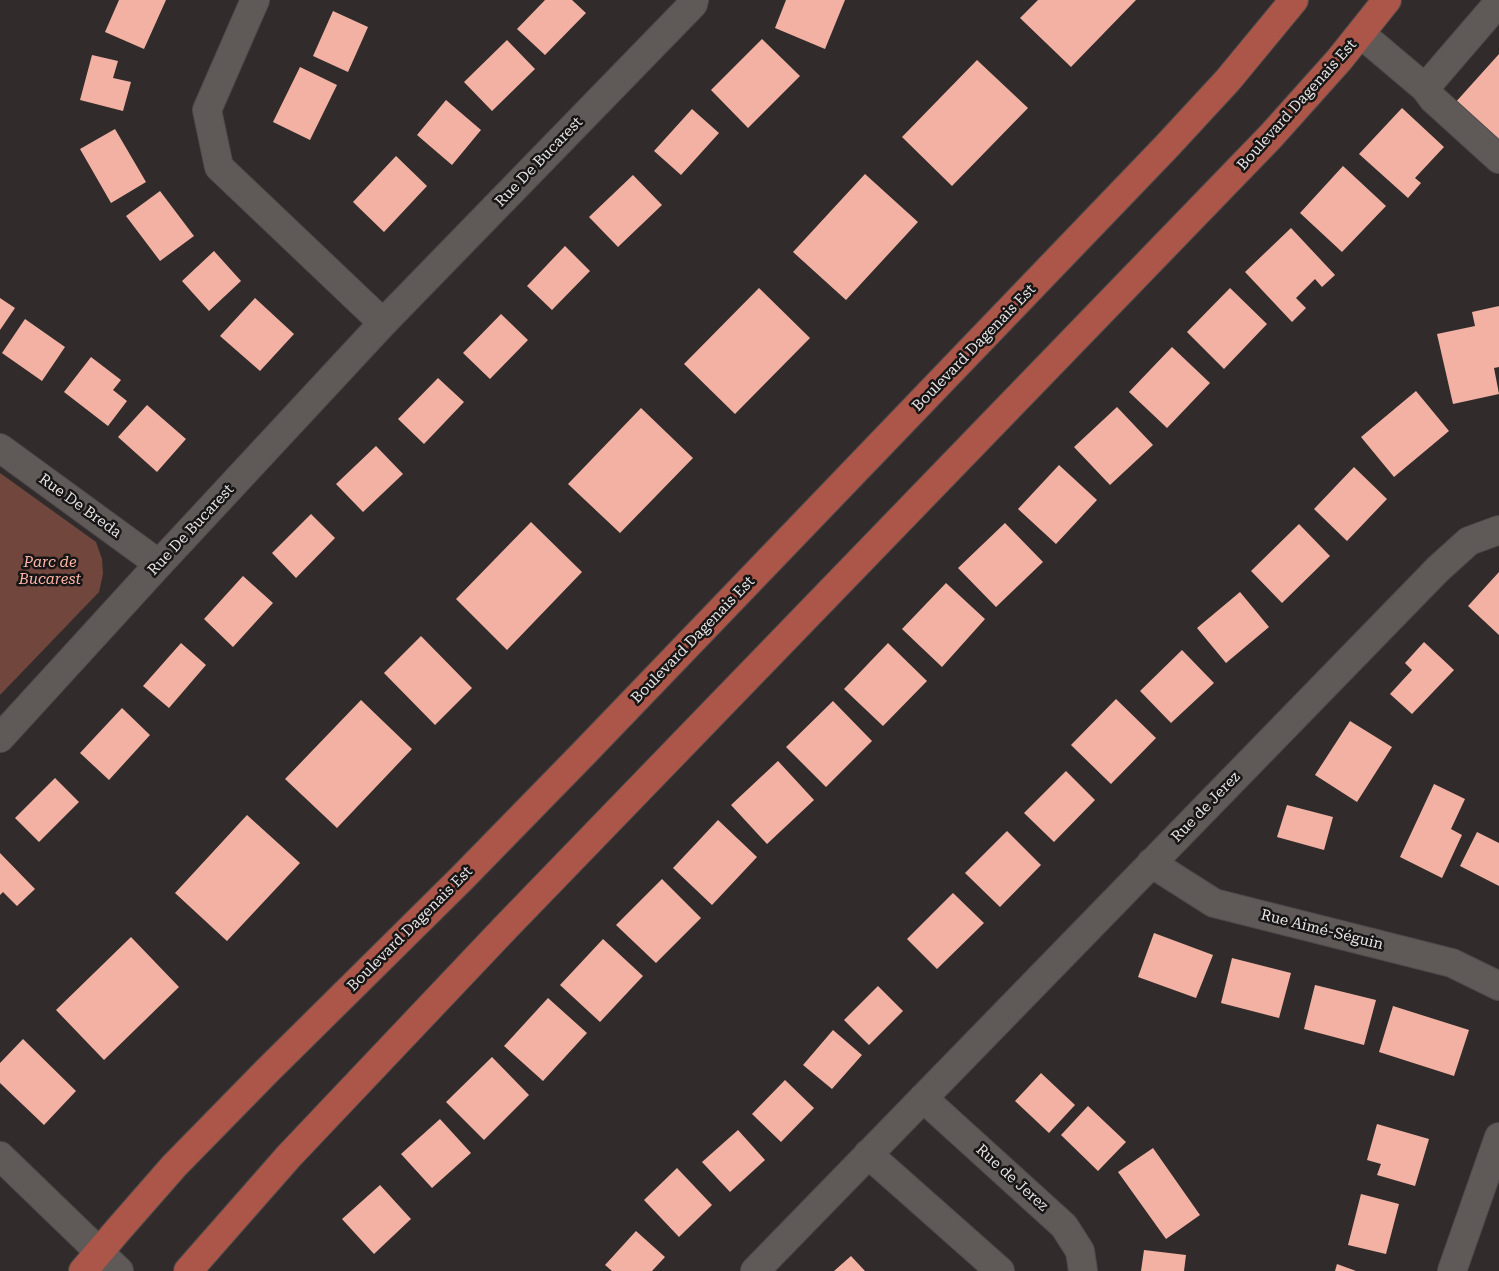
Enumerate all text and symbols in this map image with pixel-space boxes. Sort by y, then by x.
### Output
street label: Boulevard Dagenais Est [1234,36,1360,174]
street label: Rue De Bucarest [492,113,586,211]
street label: Boulevard Dagenais Est [909,281,1039,415]
street label: Rue De Breda [35,470,125,542]
street label: Rue De Bucarest [144,481,238,579]
park label: Parc de Bucarest [19,554,81,589]
street label: Boulevard Dagenais Est [628,573,758,707]
street label: Rue de Jerez [1168,768,1244,846]
street label: Boulevard Dagenais Est [344,863,476,995]
street label: Rue Aimé-Séguin [1259,906,1385,954]
street label: Rue de Jerez [972,1141,1052,1215]

